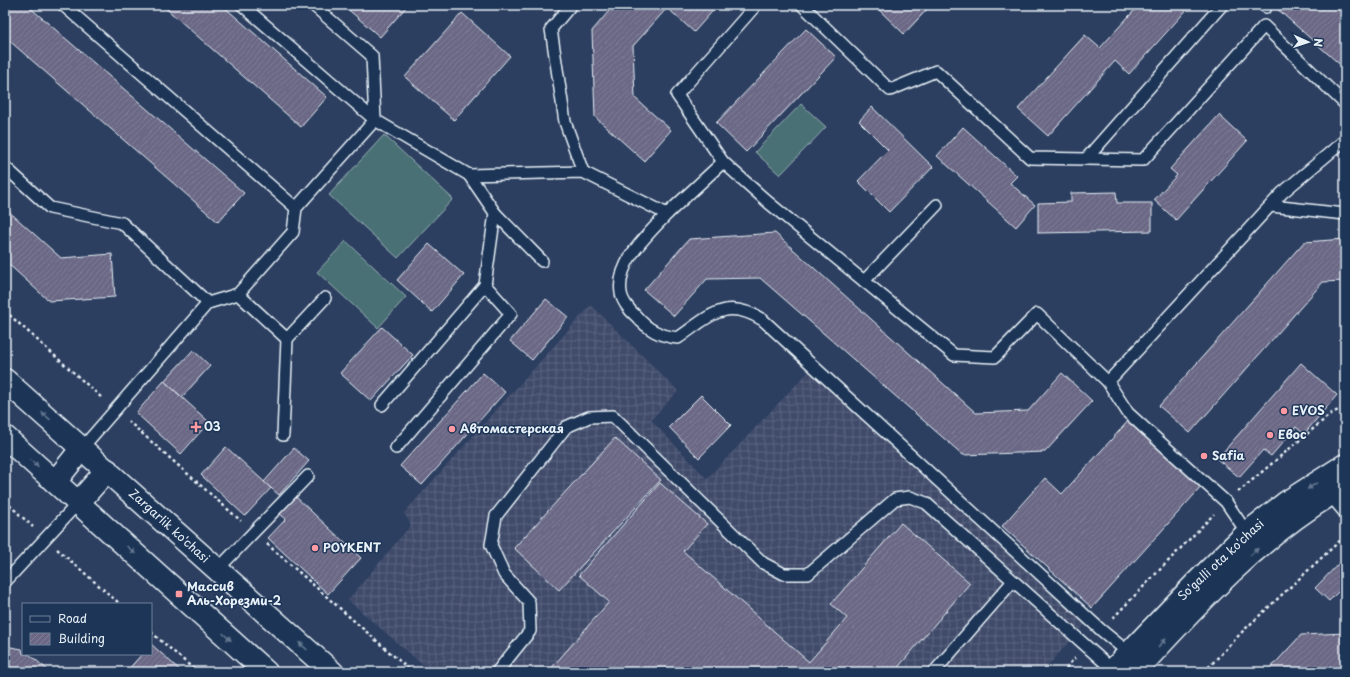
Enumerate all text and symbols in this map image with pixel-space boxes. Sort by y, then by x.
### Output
north arrow [1288,22,1328,62]
text: N [1310,38,1327,48]
place label: EVOS [1292,401,1325,419]
marker: EVOS [1279,406,1289,416]
one-way arrow [41,412,52,421]
place label: 03 [204,417,221,435]
place label: Автомастерская [460,419,564,437]
marker: 03 [191,422,201,432]
marker: Автомастерская [447,424,457,434]
place label: Евос [1278,425,1307,443]
marker: Евос [1265,430,1275,440]
place label: Safia [1212,446,1246,464]
marker: Safia [1199,451,1209,461]
one-way arrow [29,458,39,468]
one-way arrow [1307,482,1317,490]
street label: Zargarlik ko'chasi [125,484,214,567]
street label: So'galli ota ko'chasi [1173,514,1267,604]
place label: POYKENT [323,538,382,556]
marker: POYKENT [310,543,320,553]
one-way arrow [126,545,135,554]
one-way arrow [1250,548,1259,557]
place label: Массив Аль-Хорезми-2 [187,577,282,609]
marker: Массив Аль-Хорезми-2 [174,589,184,599]
legend [22,603,152,655]
text: Road [58,609,87,627]
text: Building [58,629,105,647]
one-way arrow [223,632,232,641]
one-way arrow [1157,638,1167,648]
one-way arrow [298,642,307,651]

